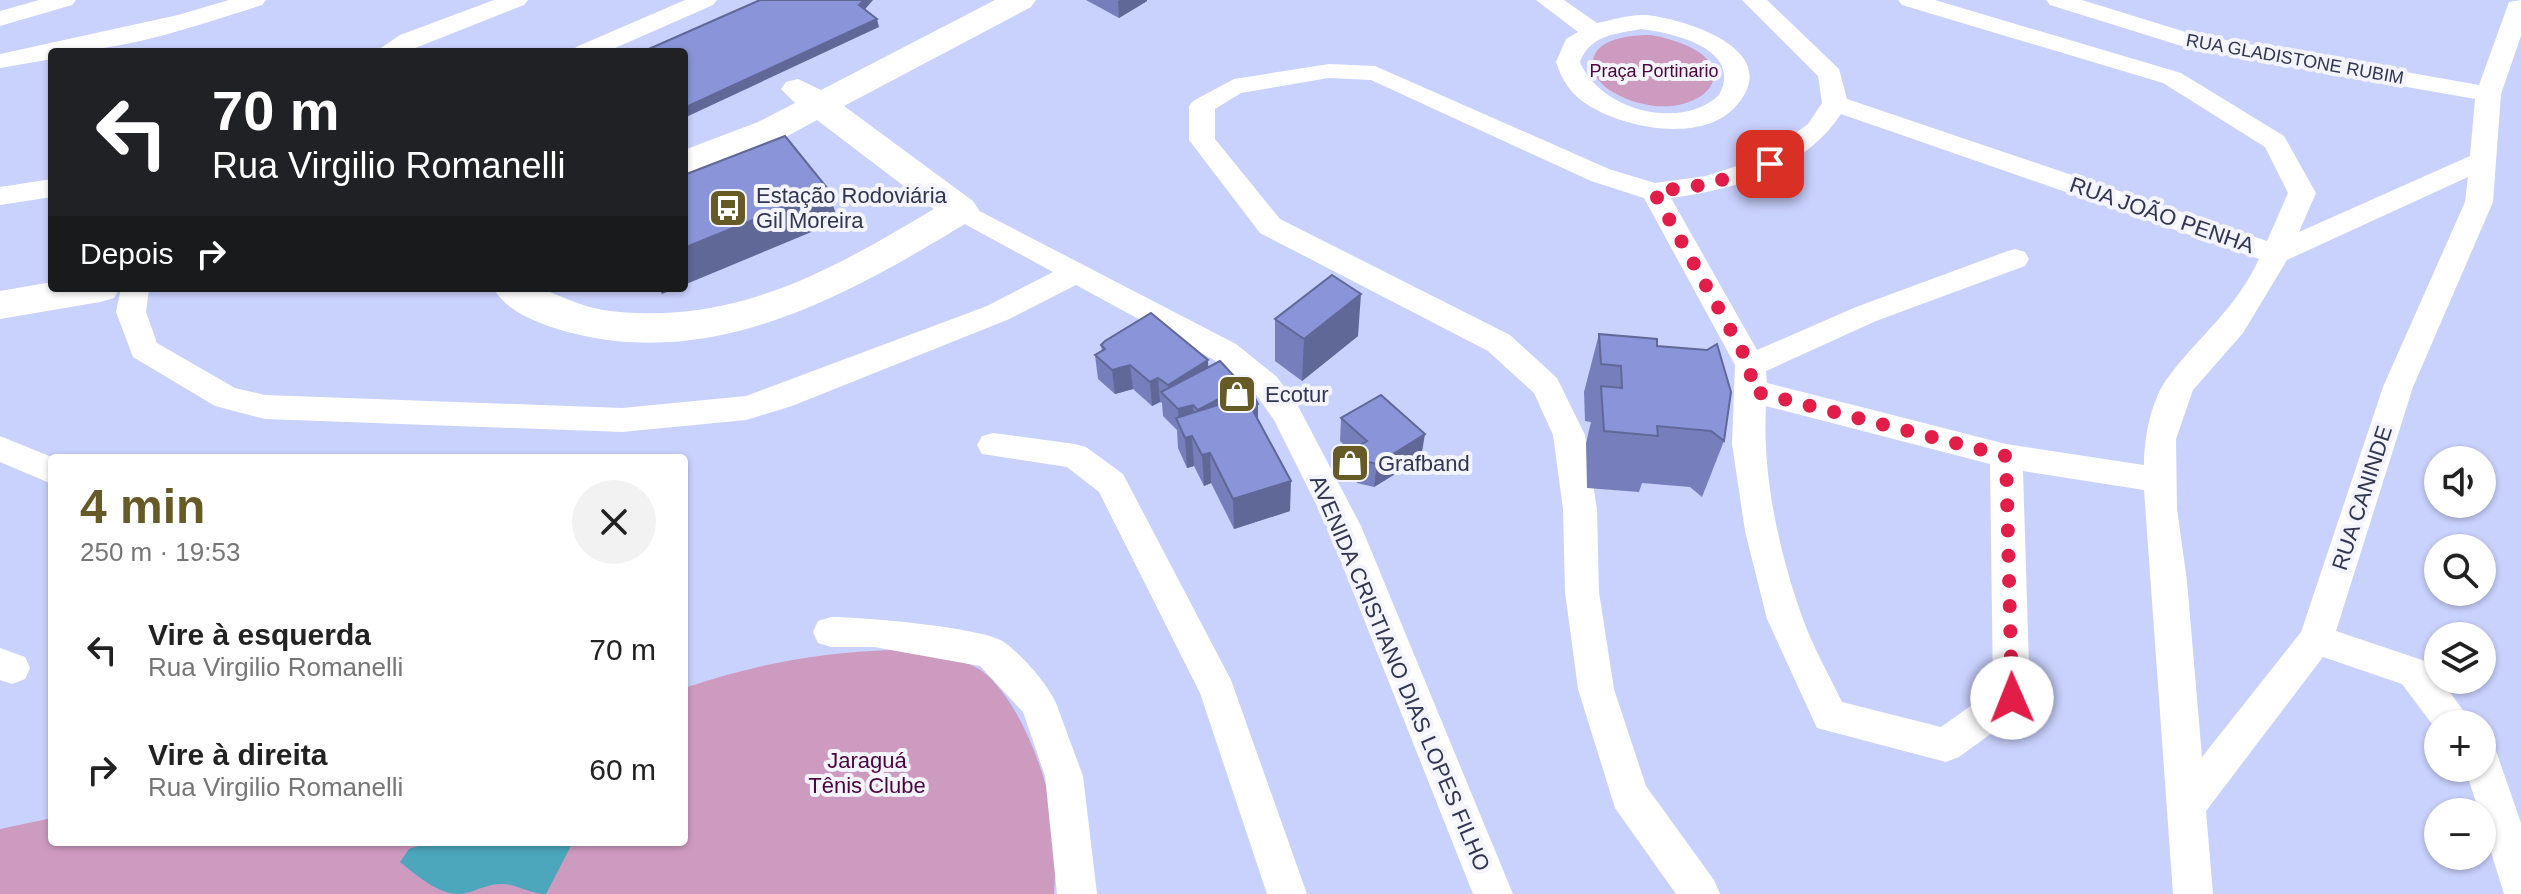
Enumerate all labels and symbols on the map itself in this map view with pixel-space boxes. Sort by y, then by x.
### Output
street label: RUA GLADISTONE RUBIM [2185,30,2405,88]
park label: Praça Portinario [1589,61,1719,81]
pin [1736,130,1804,198]
street label: RUA JOÃO PENHA [2067,172,2258,258]
place label: Estação Rodoviária Gil Moreira [756,183,948,233]
bus stop icon: Estação Rodoviária Gil Moreira [707,187,749,229]
shop icon: Ecotur [1216,373,1258,415]
place label: Ecotur [1265,382,1329,407]
street label: RUA CANINDE [2327,423,2397,573]
shop icon: Grafband [1329,442,1371,484]
place label: Grafband [1378,451,1470,476]
street label: AVENIDA CRISTIANO DIAS LOPES FILHO [1305,471,1495,875]
position arrow [1970,656,2054,740]
park label: Jaraguá Tênis Clube [808,748,926,798]

